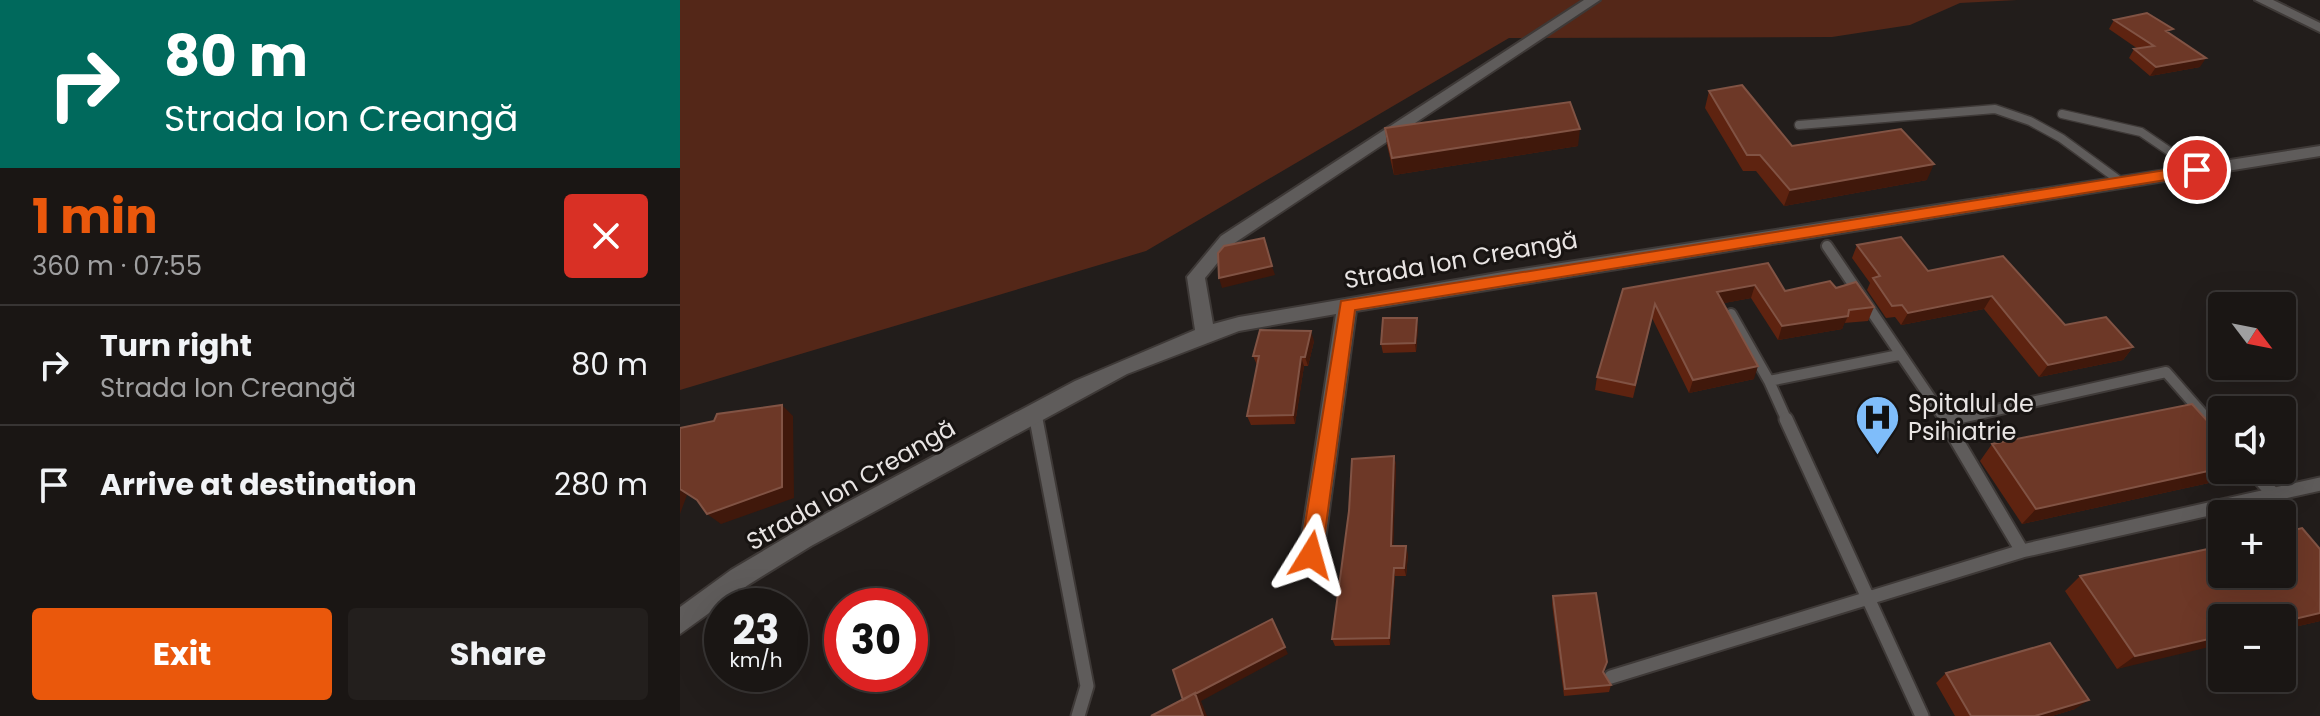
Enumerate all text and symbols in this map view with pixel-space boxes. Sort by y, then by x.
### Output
text: 80 m [164,17,308,96]
icon: right [32,32,136,136]
text: Strada Ion Creangă [164,93,518,144]
pin [2163,136,2231,204]
icon: arrive [2175,148,2219,192]
text: 1 min [32,183,158,250]
button: close [564,194,648,278]
street label: Strada Ion Creangă [1342,223,1580,296]
text: 360 m · 07:55 [32,248,202,284]
north arrow [2208,292,2296,380]
map controls [2208,292,2296,692]
text: Turn right [100,324,252,367]
icon: right [32,343,76,387]
text: 80 m [571,343,648,386]
text: Strada Ion Creangă [100,370,356,406]
place label: Spitalul de Psihiatrie [1908,387,2034,448]
hospital icon: Spitalul de Psihiatrie [1853,394,1901,457]
button: sound [2208,396,2296,484]
street label: Strada Ion Creangă [740,411,961,558]
icon: arrive [32,463,76,507]
text: Arrive at destination [100,463,417,506]
text: 280 m [554,463,648,506]
button: + [2208,500,2296,588]
position arrow [1269,513,1353,597]
speed limit sign: 30 [824,588,928,692]
text: 23 [732,602,780,658]
button: − [2208,604,2296,692]
button: Exit [32,608,332,700]
button: Share [348,608,648,700]
text: km/h [729,646,783,674]

